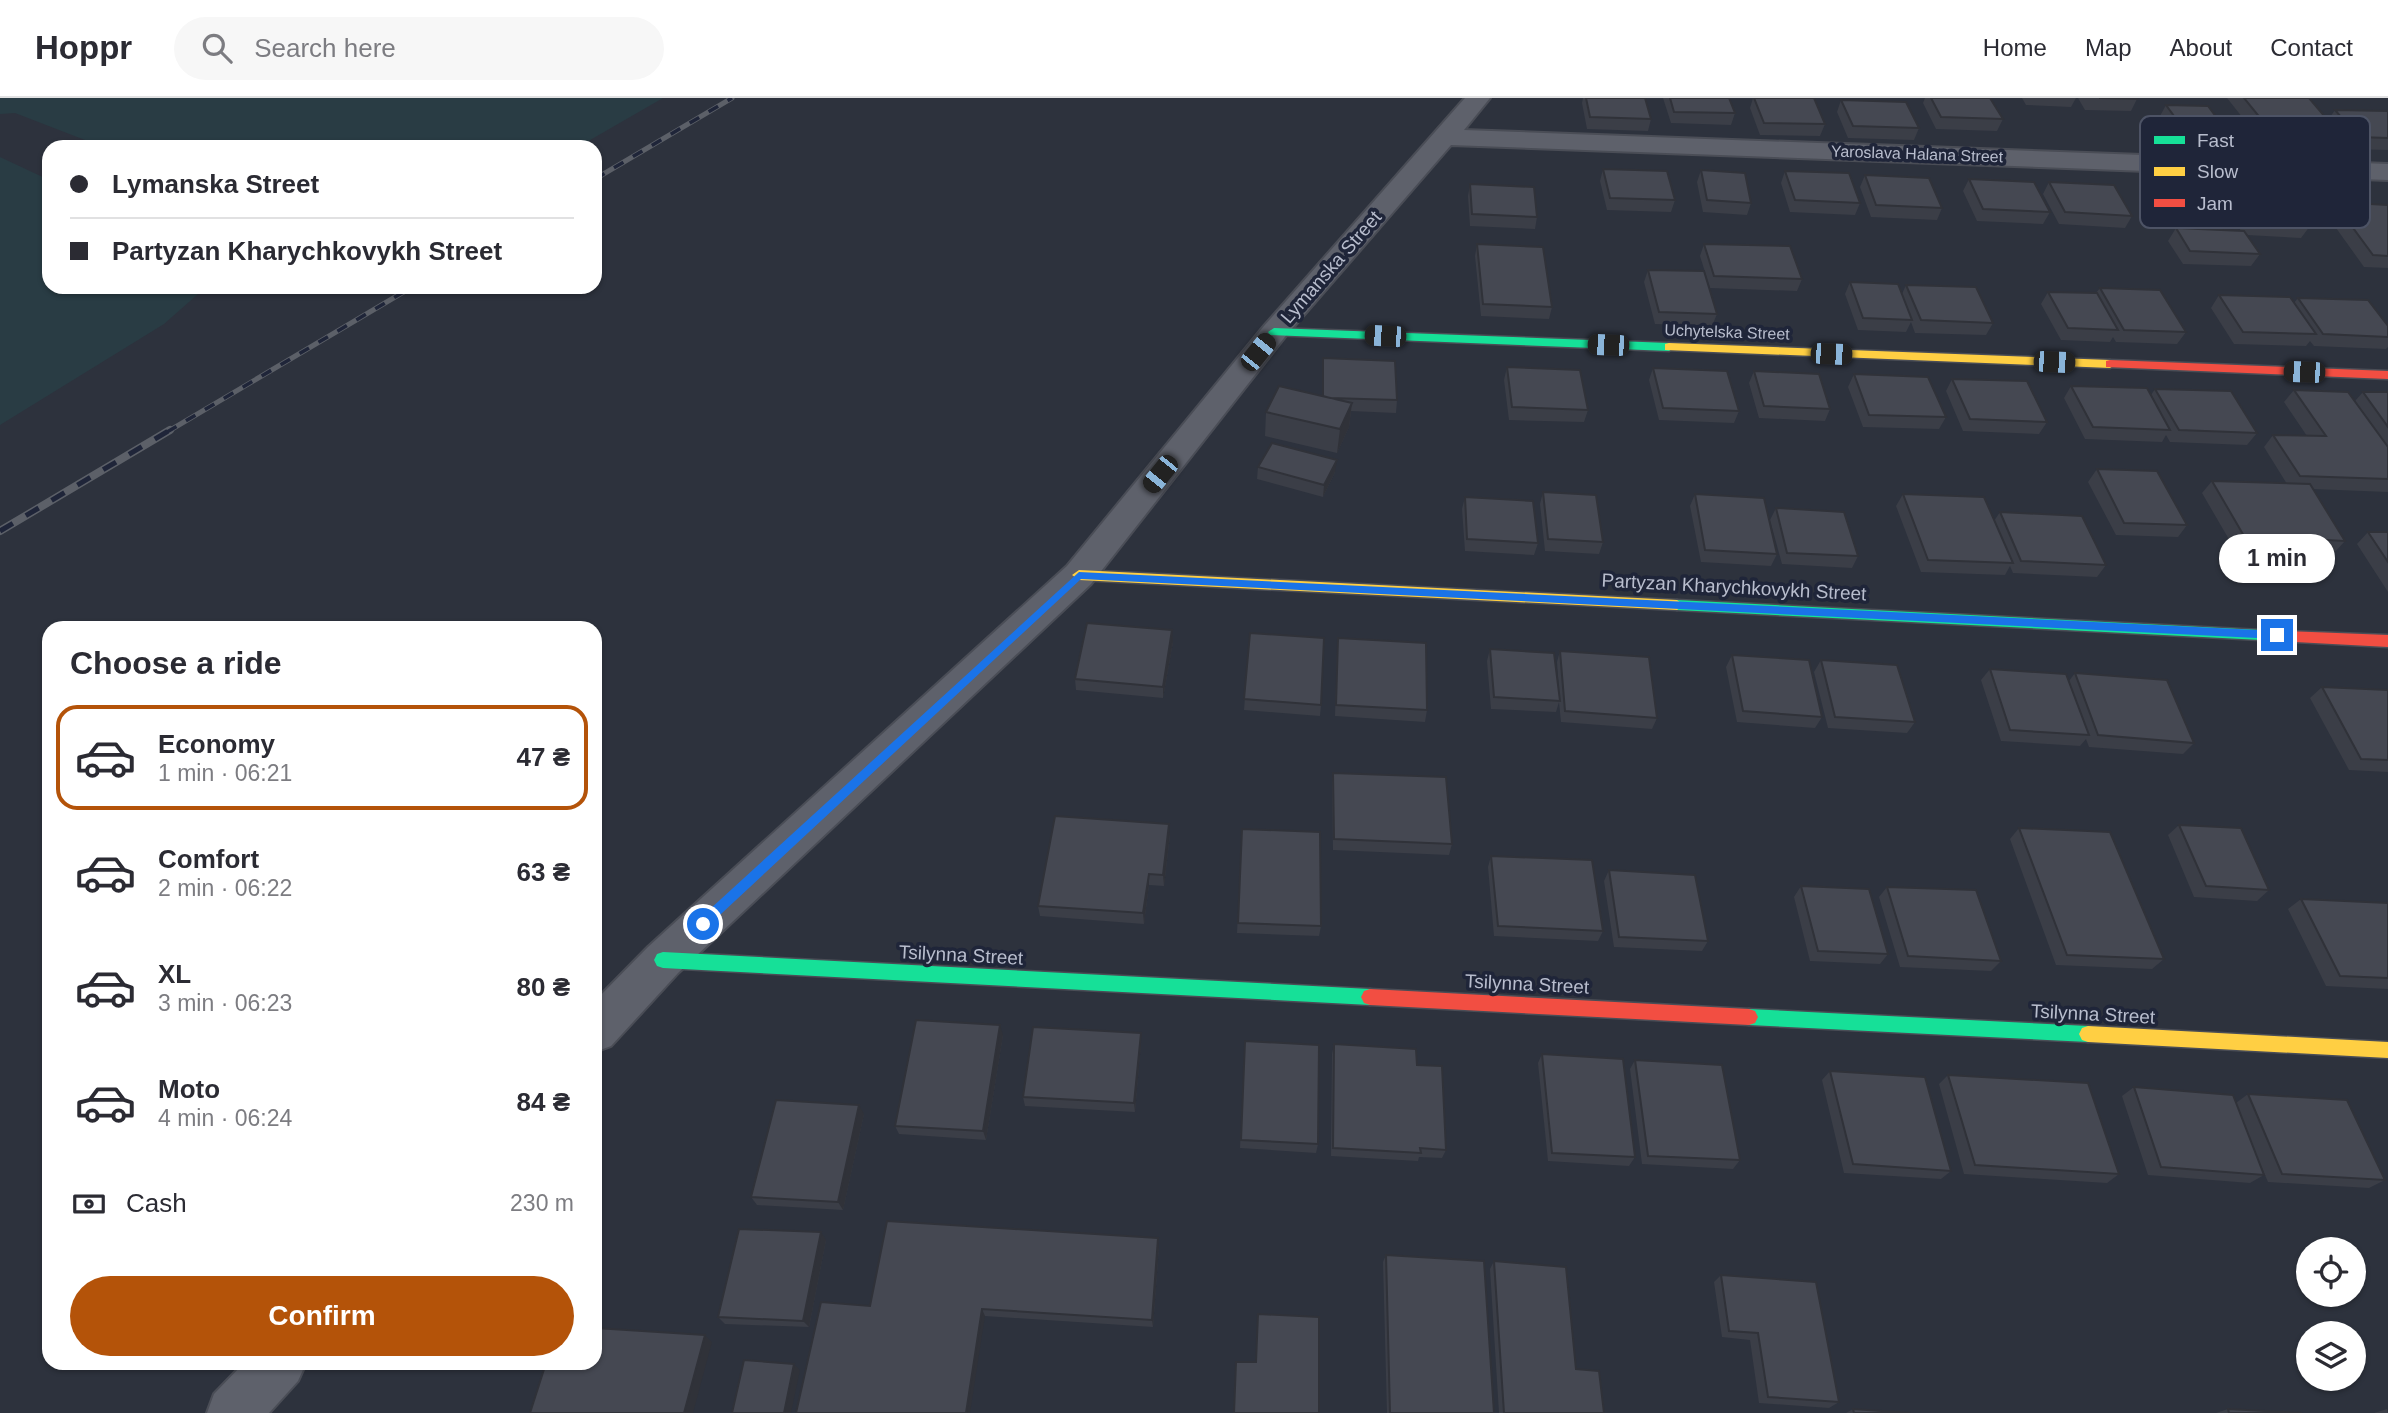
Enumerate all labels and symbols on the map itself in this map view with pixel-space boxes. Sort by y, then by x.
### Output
legend [2140,116,2370,228]
text: Fast [2197,130,2235,151]
street label: Yaroslava Halana Street [1831,142,2004,166]
text: Slow [2197,161,2238,182]
text: Jam [2197,193,2233,214]
street label: Lymanska Street [1277,206,1386,327]
street label: Uchytelska Street [1664,321,1791,343]
car [1364,324,1407,348]
car [1237,329,1280,375]
car [1587,334,1630,356]
car [1810,343,1853,365]
car [2033,351,2076,373]
car [2283,361,2326,383]
car [1139,451,1182,497]
callout: 1 min [2219,533,2335,582]
street label: Partyzan Kharychkovykh Street [1601,570,1868,604]
route end [2261,619,2293,651]
route start [687,908,719,940]
street label: Tsilynna Street [898,941,1024,969]
street label: Tsilynna Street [1464,970,1590,998]
street label: Tsilynna Street [2030,1000,2156,1028]

